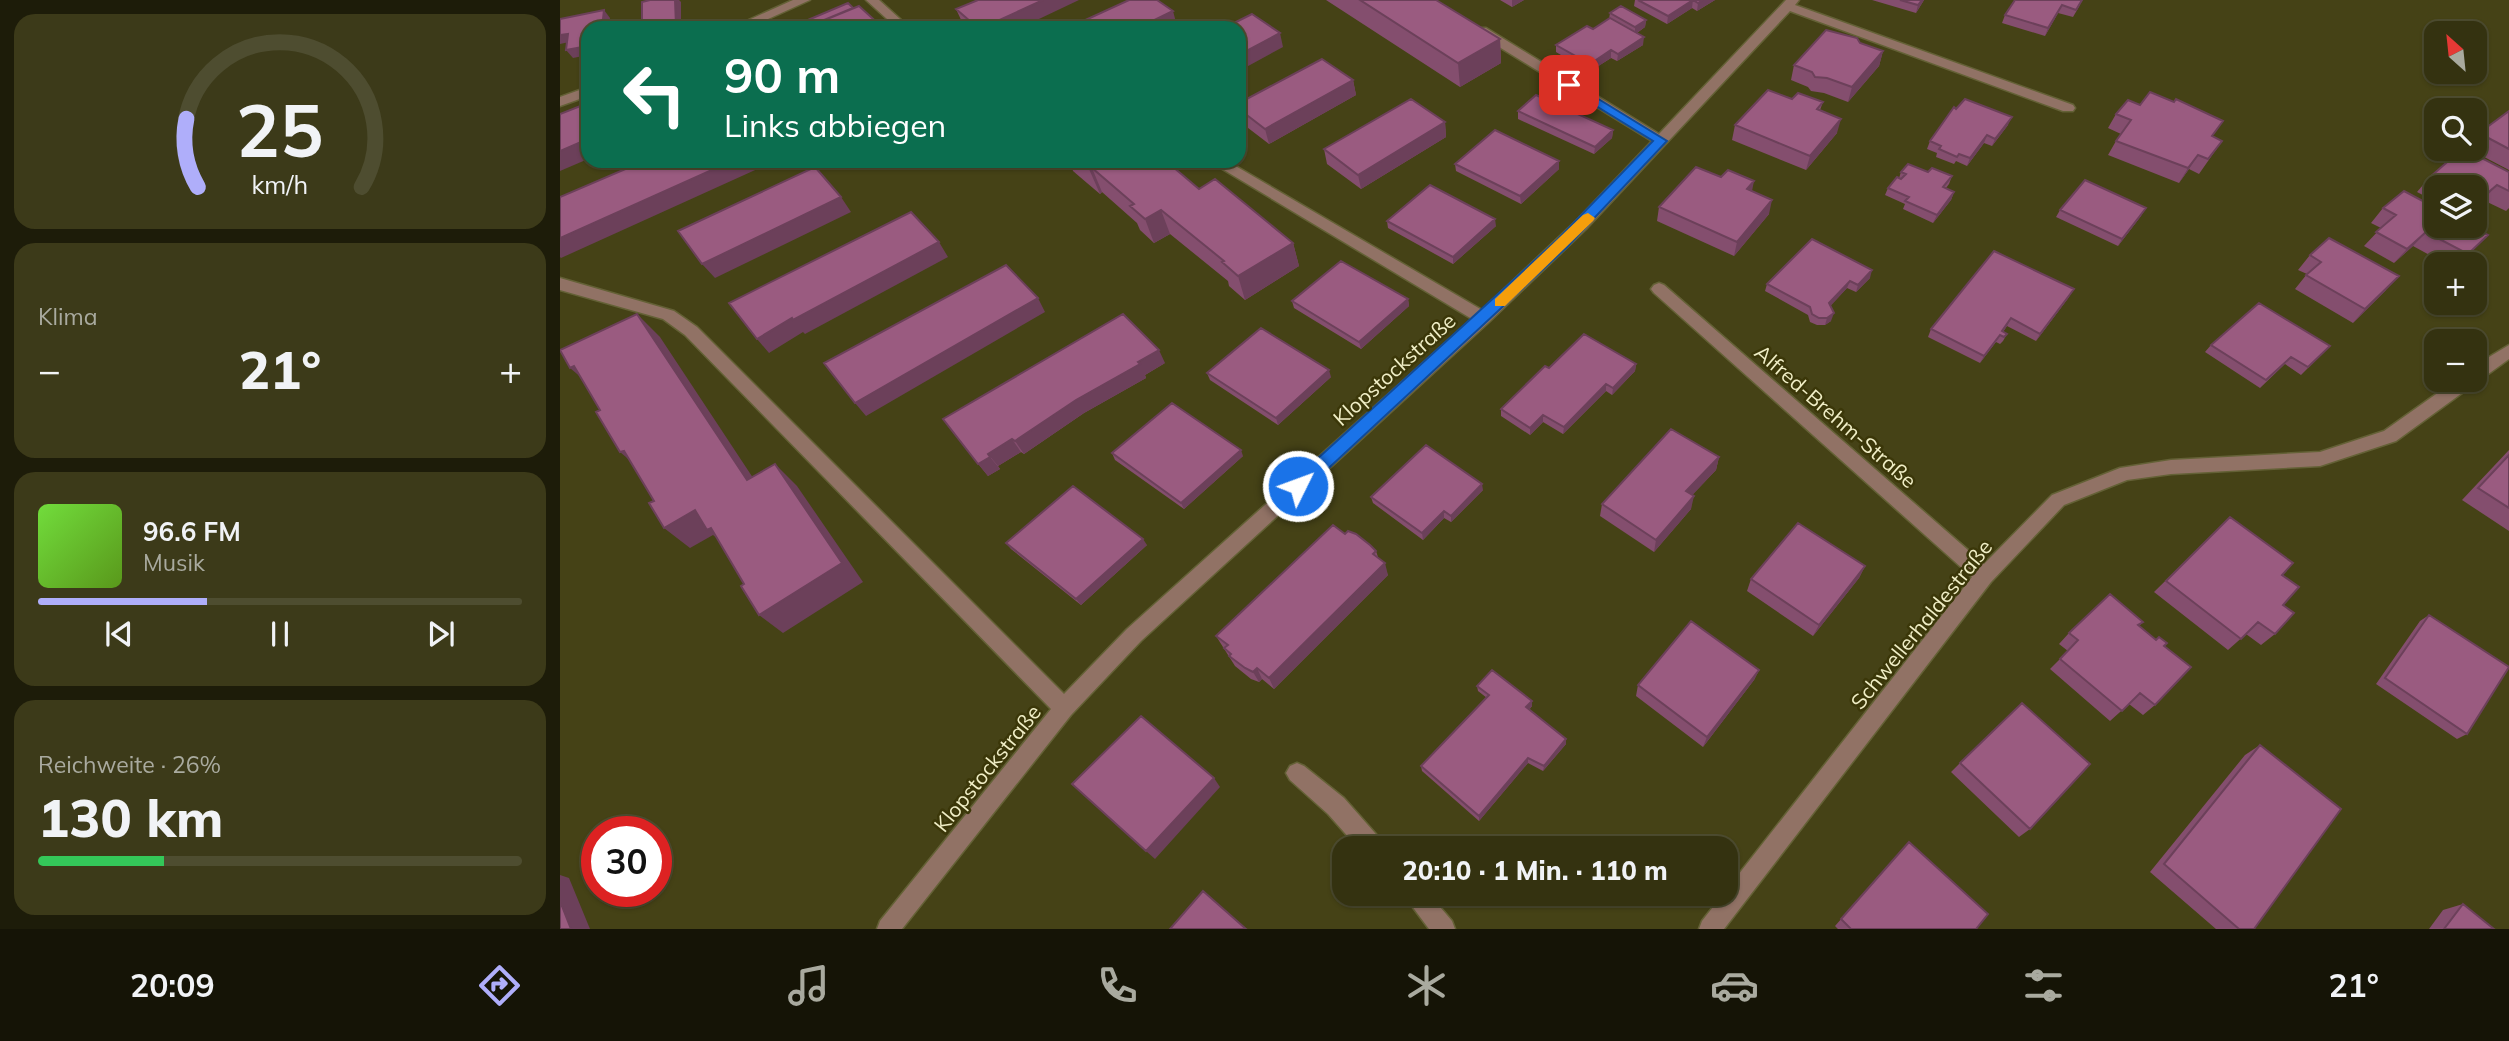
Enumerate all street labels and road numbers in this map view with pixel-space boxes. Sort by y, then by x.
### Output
street label: Klopstockstraße [1327,307,1461,431]
street label: Alfred-Brehm-Straße [1750,339,1922,493]
street label: Schwellerhaldestraße [1845,534,1997,714]
street label: Klopstockstraße [928,699,1046,837]

